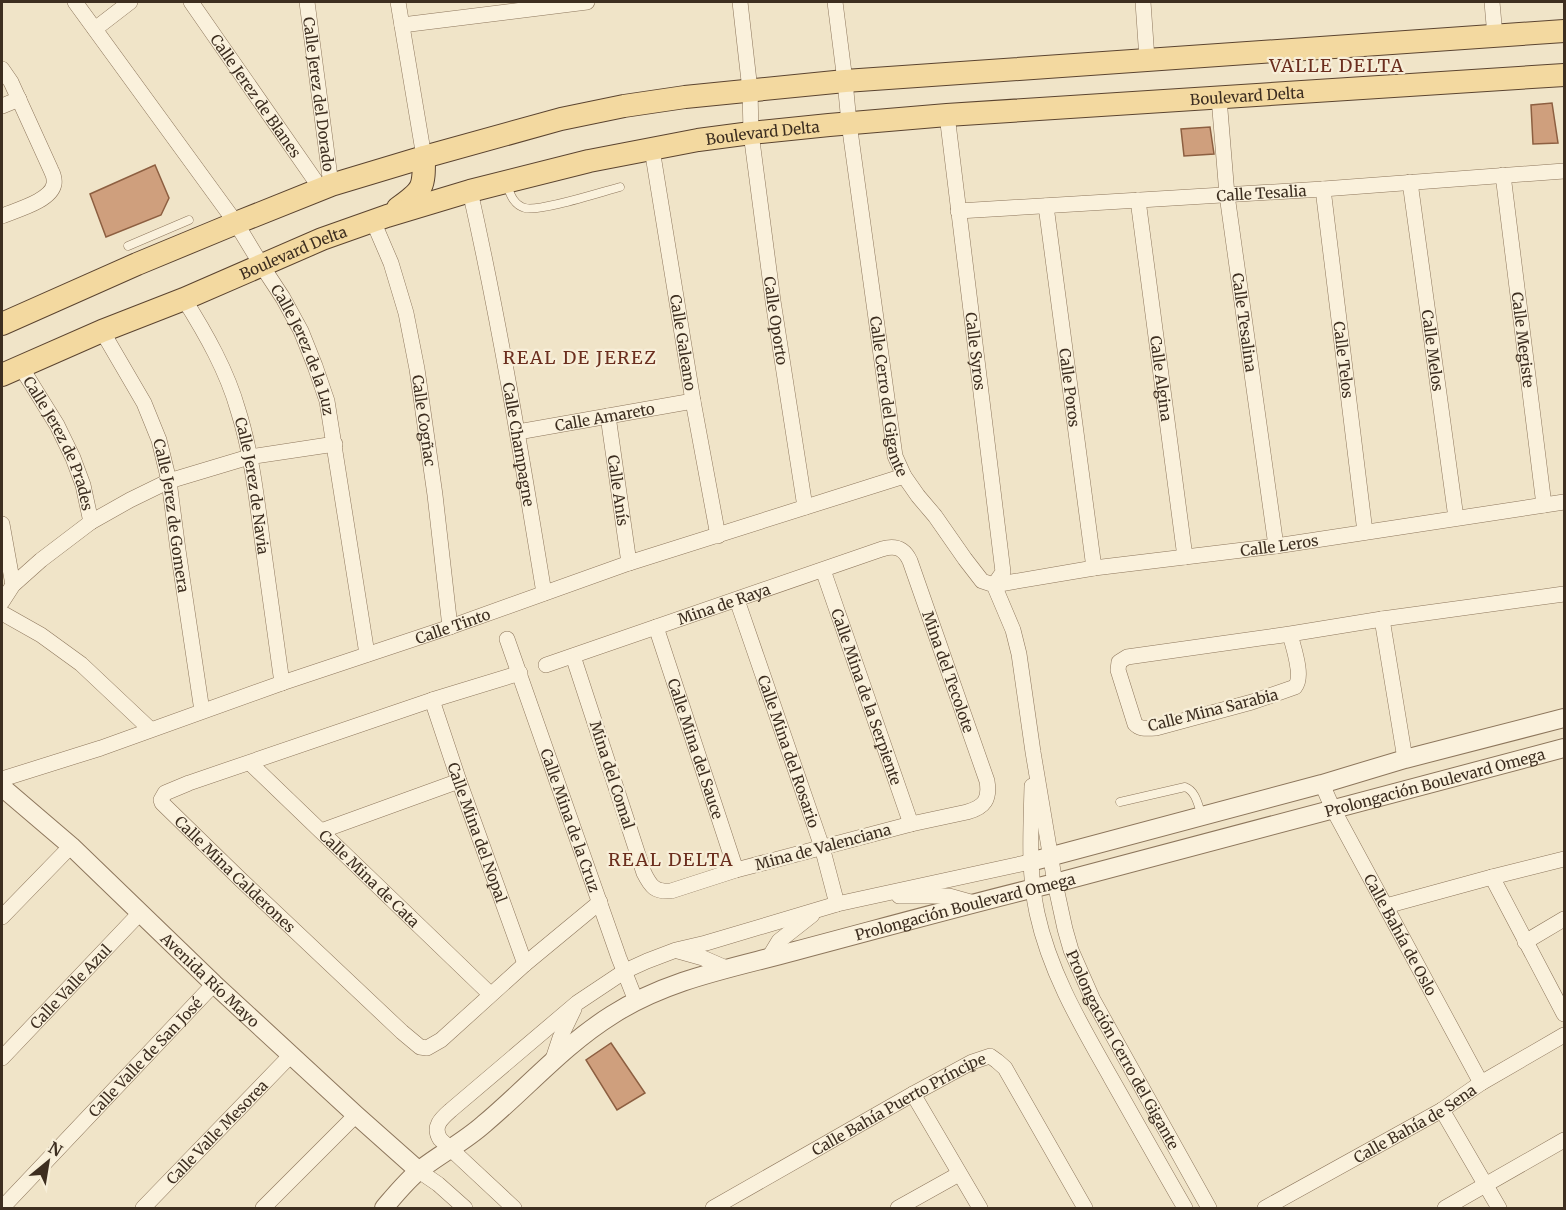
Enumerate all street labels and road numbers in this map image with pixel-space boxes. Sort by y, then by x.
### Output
street label: Calle Jerez del Dorado [300,16,339,173]
street label: Calle Jerez de Blanes [207,30,306,161]
street label: Boulevard Delta [1189,82,1305,109]
street label: Boulevard Delta [704,117,820,148]
street label: Calle Tesalia [1216,181,1307,205]
street label: Boulevard Delta [237,222,349,283]
street label: Calle Tesalina [1228,272,1261,373]
street label: Calle Oporto [760,275,792,367]
street label: Calle Jerez de la Luz [267,281,339,417]
street label: Calle Megiste [1508,291,1539,389]
street label: Calle Galeano [666,293,701,392]
street label: Calle Melos [1418,309,1448,392]
street label: Calle Syros [962,311,990,391]
street label: Calle Cerro del Gigante [866,315,912,479]
street label: Calle Telos [1330,320,1358,399]
street label: Calle Algina [1146,334,1177,422]
street label: Calle Poros [1055,347,1085,428]
street label: Calle Jerez de Prades [19,373,98,512]
street label: Calle Cogñac [408,374,440,468]
street label: Calle Champagne [499,381,539,508]
street label: Calle Amareto [553,398,656,435]
street label: Calle Jerez de Navia [231,415,273,555]
street label: Calle Jerez de Gomera [150,437,194,594]
street label: Calle Anís [604,453,633,527]
street label: Calle Leros [1239,530,1319,560]
street label: Mina de Raya [675,579,773,628]
street label: Calle Tinto [413,604,493,647]
street label: Calle Mina de la Serpiente [828,606,906,788]
street label: Mina del Tecolote [919,608,979,735]
street label: Calle Mina del Rosario [754,672,824,830]
street label: Calle Mina del Sauce [664,676,728,821]
street label: Calle Mina Sarabia [1146,685,1280,735]
street label: Mina del Comal [586,719,639,832]
street label: Prolongación Boulevard Omega [1323,744,1547,821]
street label: Calle Mina de la Cruz [537,746,605,894]
street label: Calle Mina del Nopal [444,760,512,905]
street label: Calle Mina Calderones [171,811,300,936]
street label: Mina de Valenciana [753,820,893,874]
street label: Calle Mina de Cata [315,825,424,931]
street label: Prolongación Boulevard Omega [853,869,1077,944]
street label: Calle Bahía de Oslo [1360,870,1442,999]
street label: Avenida Río Mayo [156,928,264,1031]
street label: Calle Valle Azul [25,940,115,1033]
street label: Prolongación Cerro del Gigante [1063,947,1184,1153]
street label: Calle Valle de San José [84,993,206,1121]
street label: Calle Bahía Puerto Príncipe [808,1049,988,1159]
street label: Calle Valle Mesorea [162,1076,271,1188]
street label: Calle Bahía de Sena [1350,1080,1480,1167]

